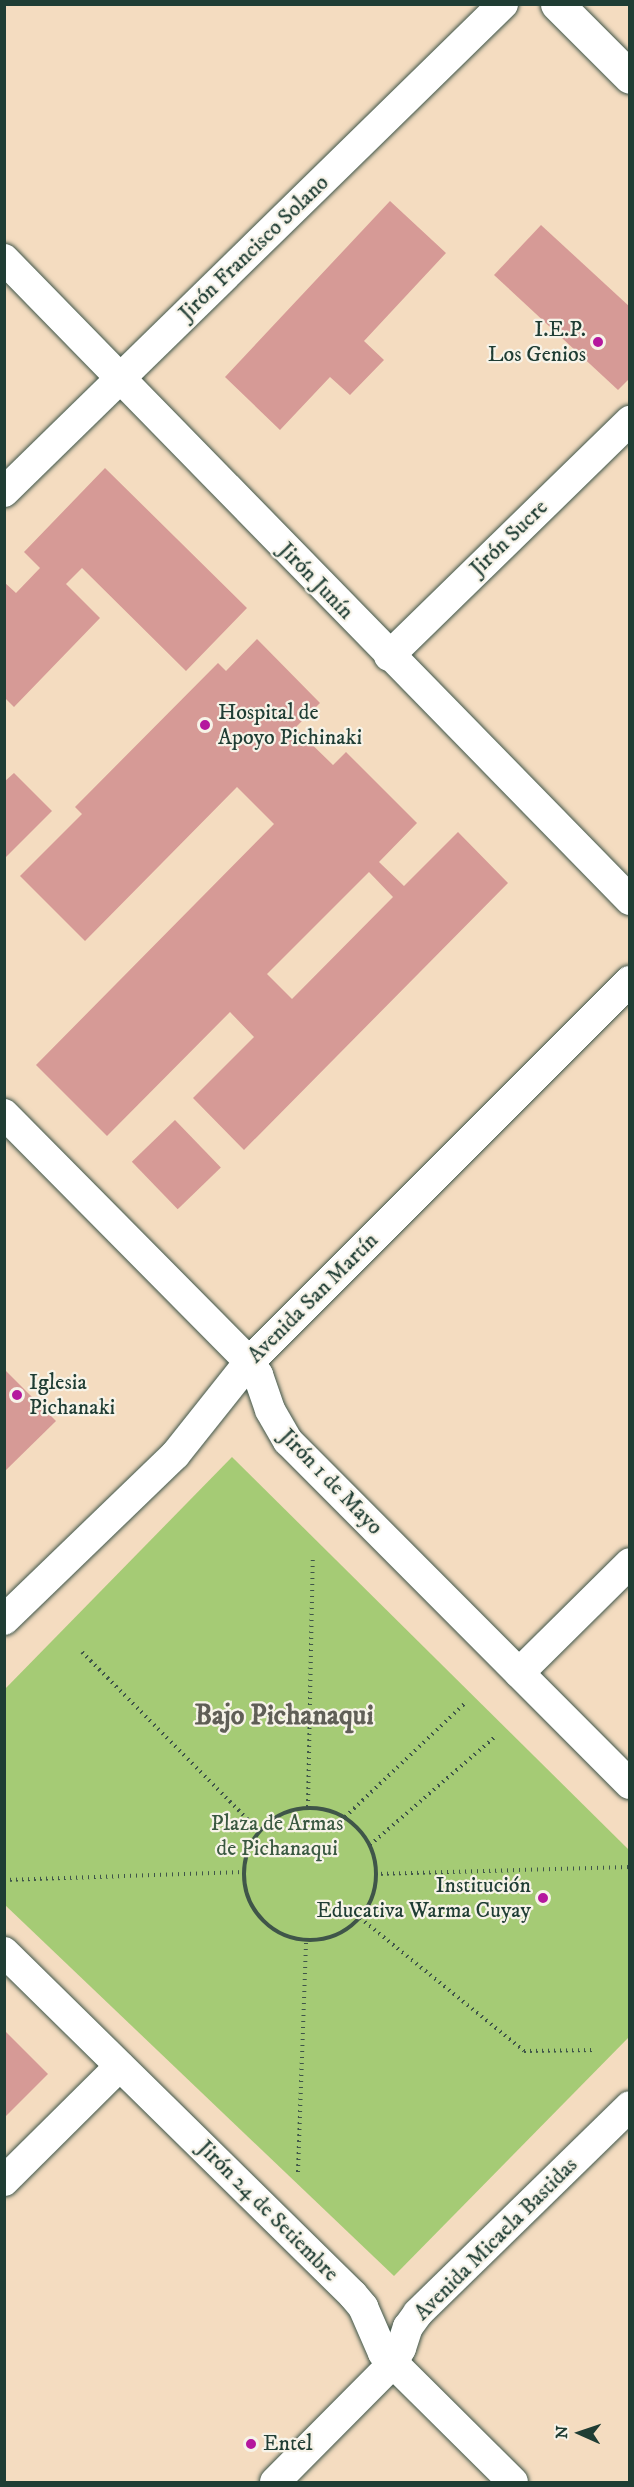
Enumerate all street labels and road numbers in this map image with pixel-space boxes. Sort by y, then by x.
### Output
street label: Jirón Francisco Solano [174,170,334,326]
street label: Jirón Sucre [465,494,553,582]
street label: Jirón Junín [273,537,359,625]
street label: Avenida San Martín [242,1227,384,1369]
street label: Jirón 1 de Mayo [274,1424,388,1540]
street label: Jirón 24 de Setiembre [192,2135,344,2287]
street label: Avenida Micaela Bastidas [409,2152,583,2326]

